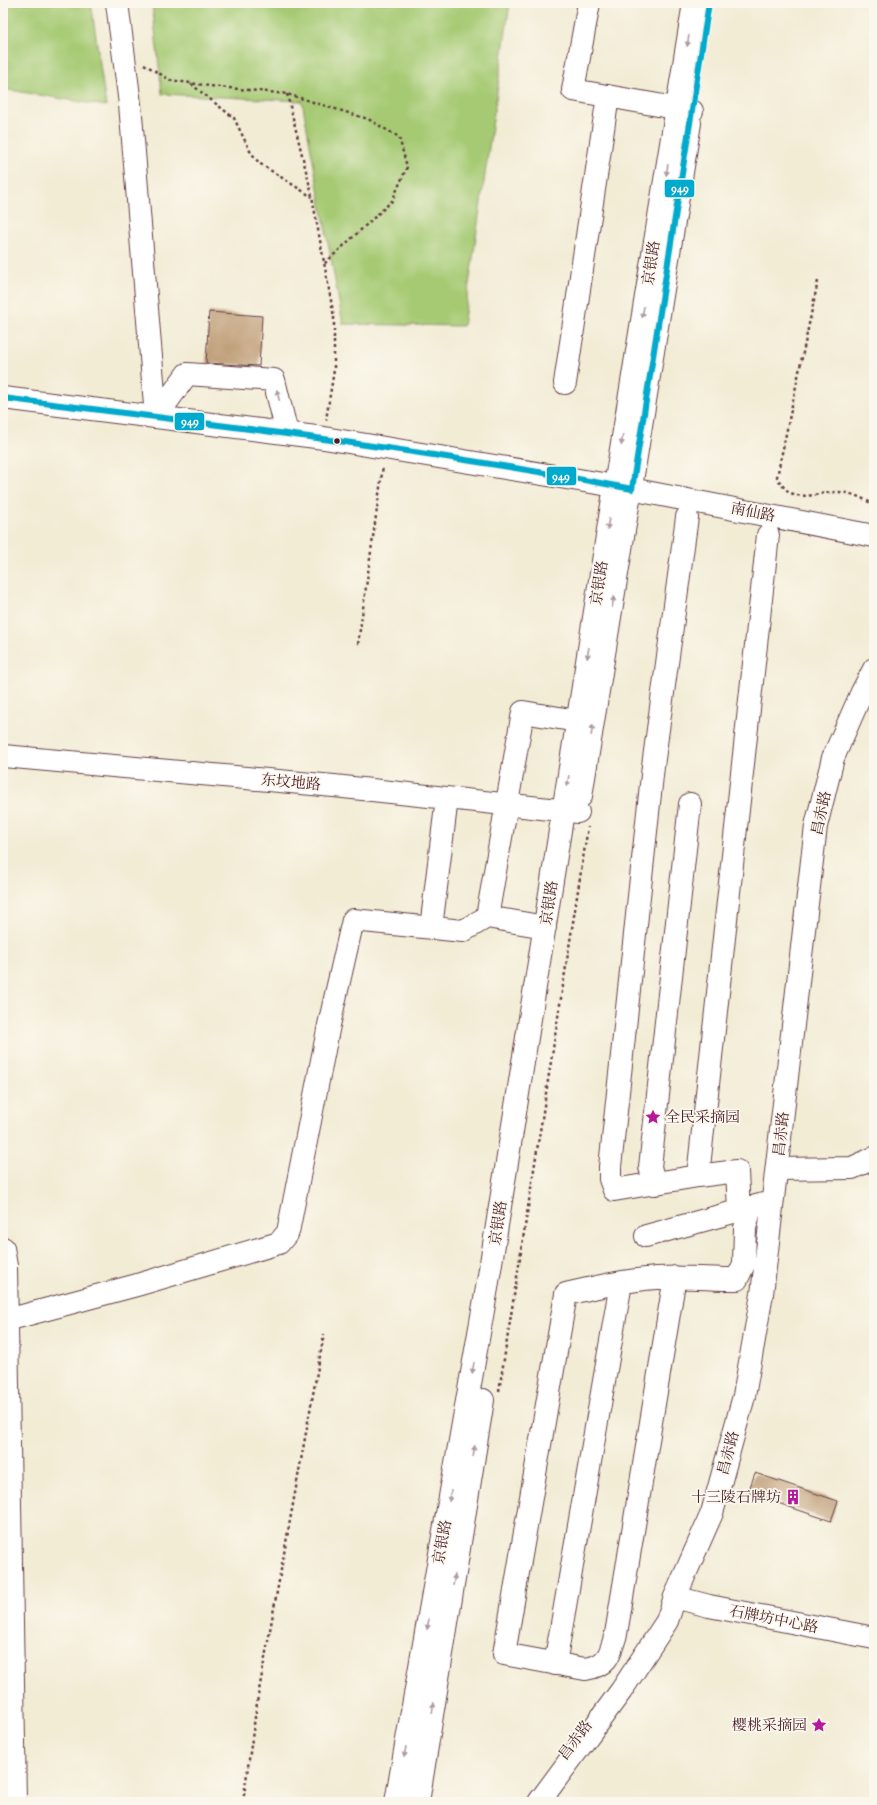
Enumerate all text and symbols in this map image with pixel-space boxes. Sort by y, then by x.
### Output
one-way arrow [685,35,691,48]
one-way arrow [664,164,670,176]
line badge: 949 [664,179,695,198]
text: 949 [671,182,689,196]
street label: 京银路 [639,239,663,287]
one-way arrow [640,306,646,318]
one-way arrow [274,389,280,401]
line badge: 949 [174,412,205,431]
text: 949 [181,415,199,429]
one-way arrow [619,434,625,446]
unlabelled marker [332,436,342,446]
line badge: 949 [546,466,577,486]
text: 949 [552,470,570,484]
street label: 南仙路 [729,499,777,525]
one-way arrow [605,518,611,530]
street label: 京银路 [587,559,611,607]
one-way arrow [610,596,616,608]
one-way arrow [585,646,591,659]
one-way arrow [589,724,595,736]
street label: 东坟地路 [260,770,322,794]
one-way arrow [565,775,571,787]
street label: 昌赤路 [808,789,834,837]
street label: 京银路 [537,879,561,927]
place icon: 全民采摘园 [644,1108,662,1126]
place label: 全民采摘园 [665,1108,740,1126]
street label: 昌赤路 [770,1111,792,1157]
street label: 京银路 [486,1199,510,1247]
one-way arrow [470,1362,476,1374]
street label: 昌赤路 [713,1429,743,1477]
one-way arrow [472,1445,478,1458]
place label: 十三陵石牌坊 [691,1488,781,1506]
building icon: 十三陵石牌坊 [784,1488,802,1506]
one-way arrow [447,1490,453,1502]
street label: 京银路 [429,1518,455,1566]
one-way arrow [451,1574,457,1586]
street label: 石牌坊中心路 [728,1602,820,1636]
one-way arrow [424,1618,430,1630]
one-way arrow [431,1702,437,1714]
place label: 樱桃采摘园 [732,1716,807,1734]
place icon: 樱桃采摘园 [810,1716,828,1734]
street label: 昌赤路 [554,1717,596,1763]
one-way arrow [402,1746,408,1758]

